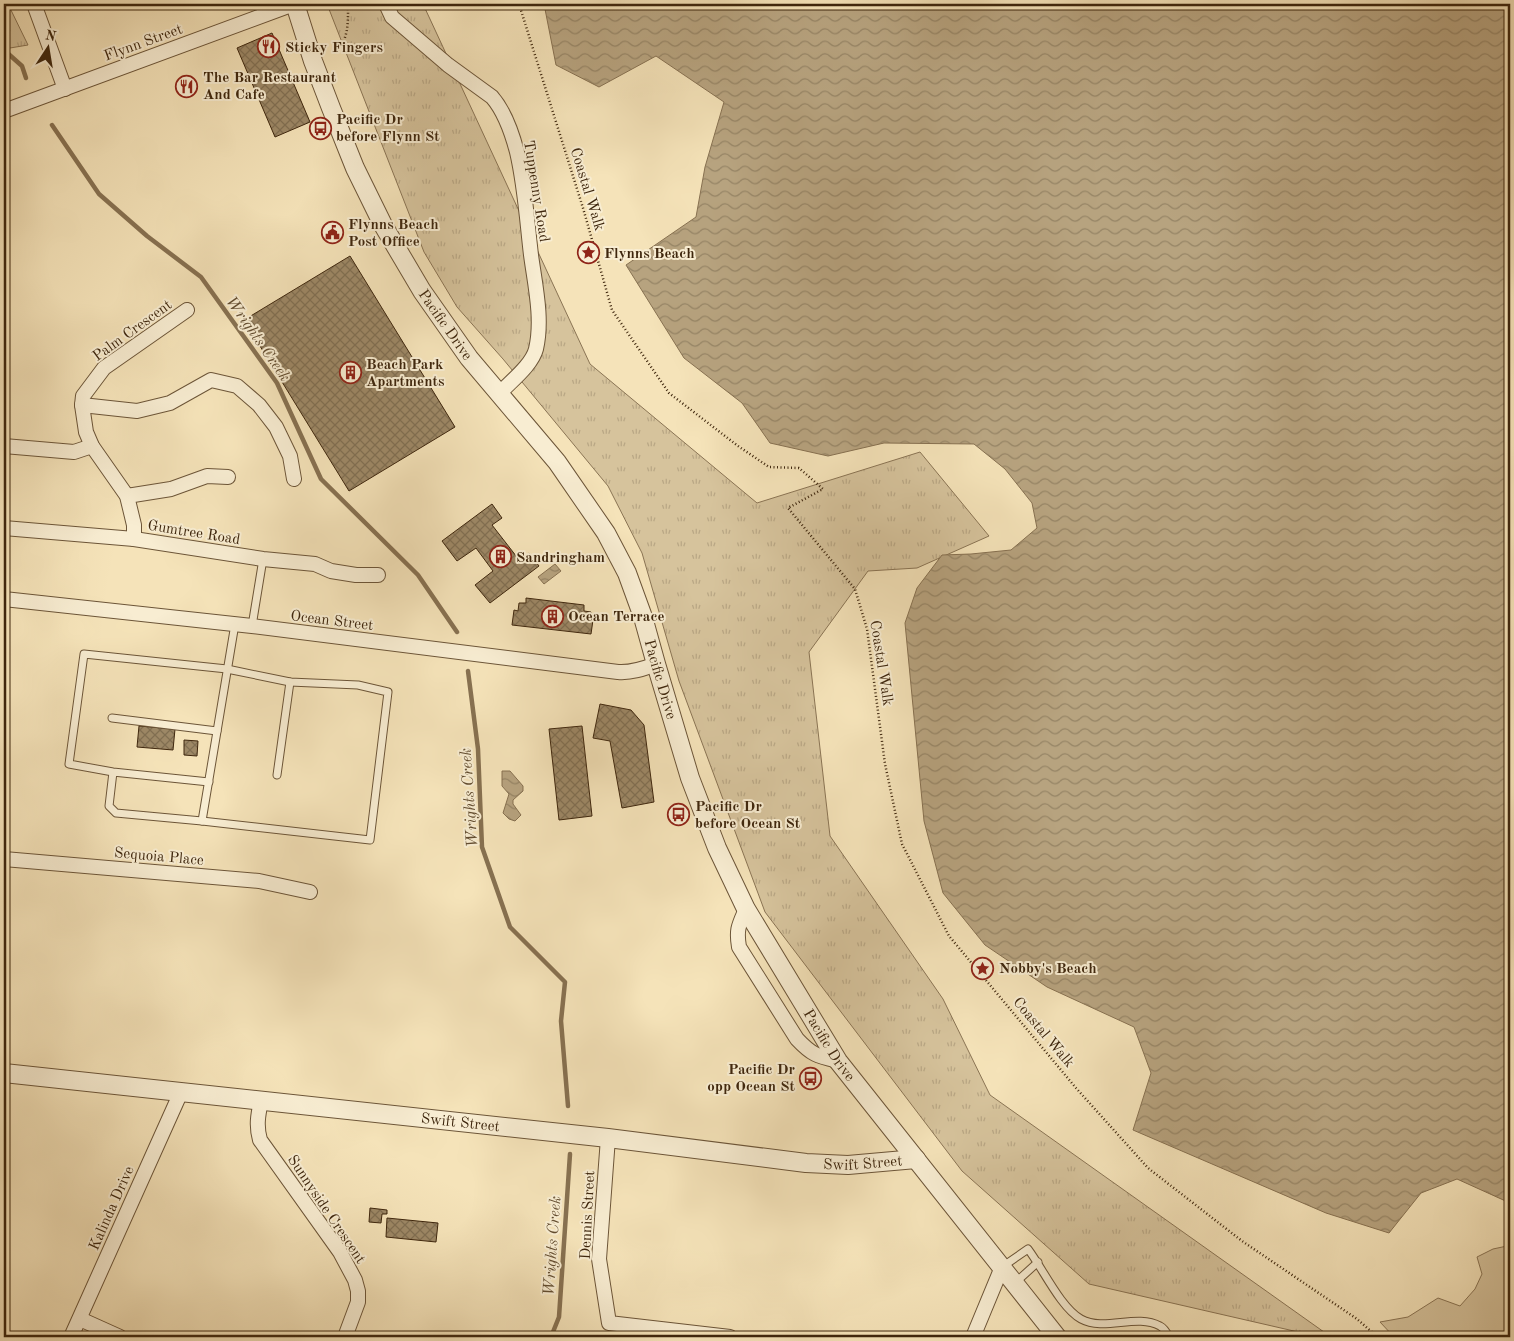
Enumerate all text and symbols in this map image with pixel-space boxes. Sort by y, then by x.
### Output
north arrow [22,22,72,72]
street label: Flynn Street [102,22,185,65]
text: N [44,28,57,44]
restaurant icon: Sticky Fingers [257,35,281,59]
place label: Sticky Fingers [285,41,383,56]
place label: The Bar Restaurant And Cafe [203,71,337,103]
restaurant icon: The Bar Restaurant And Cafe [175,74,199,98]
place label: Pacific Dr before Flynn St [336,113,440,145]
bus stop icon: Pacific Dr before Flynn St [308,116,332,140]
street label: Tuppenny Road [520,139,551,243]
street label: Coastal Walk [567,146,606,233]
place label: Flynns Beach Post Office [348,218,439,250]
public building icon: Flynns Beach Post Office [320,221,344,245]
place icon: Flynns Beach [576,241,600,265]
place label: Flynns Beach [604,247,695,262]
street label: Pacific Drive [415,288,474,364]
water label: Wrights Creek [222,294,293,385]
street label: Palm Crescent [91,298,175,365]
place label: Beach Park Apartments [366,358,444,390]
building icon: Beach Park Apartments [338,361,362,385]
street label: Gumtree Road [146,519,241,548]
building icon: Sandringham [488,545,512,569]
place label: Sandringham [516,551,605,566]
building icon: Ocean Terrace [540,604,564,628]
street label: Ocean Street [290,609,374,634]
place label: Ocean Terrace [568,610,665,625]
street label: Coastal Walk [866,619,895,707]
street label: Pacific Drive [641,638,678,721]
water label: Wrights Creek [459,747,481,848]
place label: Pacific Dr before Ocean St [695,800,801,832]
bus stop icon: Pacific Dr before Ocean St [667,803,691,827]
street label: Sequoia Place [113,846,204,869]
place icon: Nobby's Beach [971,956,995,980]
place label: Nobby's Beach [999,962,1097,977]
street label: Coastal Walk [1009,995,1076,1071]
street label: Pacific Drive [800,1007,857,1085]
place label: Pacific Dr opp Ocean St [707,1063,796,1095]
bus stop icon: Pacific Dr opp Ocean St [799,1066,823,1090]
street label: Swift Street [420,1112,500,1135]
street label: Sunnyside Crescent [284,1153,368,1267]
street label: Swift Street [823,1154,903,1174]
street label: Kalinda Drive [87,1164,138,1253]
street label: Dennis Street [579,1170,598,1260]
water label: Wrights Creek [542,1195,564,1297]

